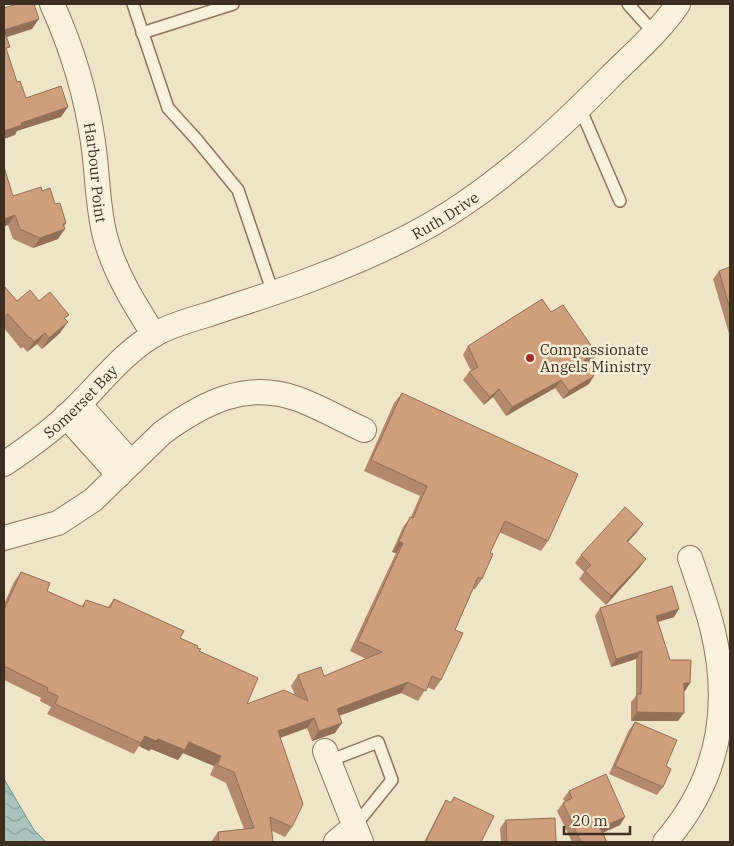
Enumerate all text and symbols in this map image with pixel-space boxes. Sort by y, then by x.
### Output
street label: Harbour Point [80,121,111,224]
street label: Ruth Drive [408,187,482,243]
place label: Compassionate Angels Ministry [540,340,651,376]
marker: Compassionate Angels Ministry [524,352,536,364]
street label: Somerset Bay [39,360,121,442]
scale bar [564,804,630,836]
text: 20 m [572,811,608,830]

